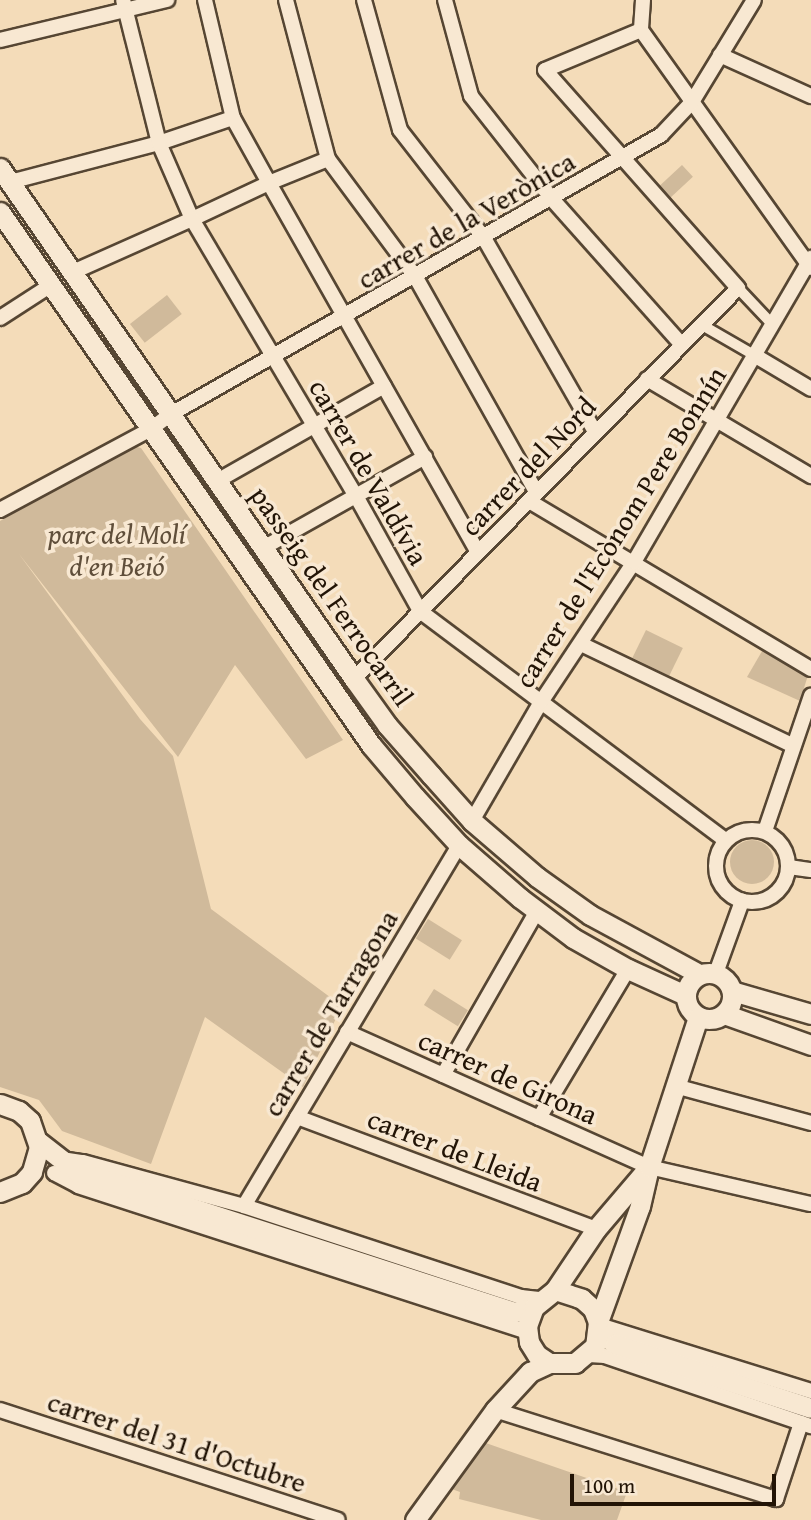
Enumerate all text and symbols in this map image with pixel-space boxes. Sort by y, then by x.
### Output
street label: carrer de la Verònica [351,144,581,296]
street label: carrer de l'Ecònom Pere Bonnín [507,360,733,694]
street label: carrer de Valdívia [302,373,436,571]
street label: carrer del Nord [453,390,603,542]
street label: passeig del Ferrocarril [243,480,421,712]
park label: parc del Molí d'en Beió [48,517,186,583]
street label: carrer de Tarragona [255,904,405,1122]
street label: carrer de Girona [413,1023,603,1131]
street label: carrer de Lleida [363,1101,547,1199]
street label: carrer del 31 d'Octubre [44,1384,310,1500]
scale bar [573,1460,780,1504]
text: 100 m [583,1470,635,1501]

